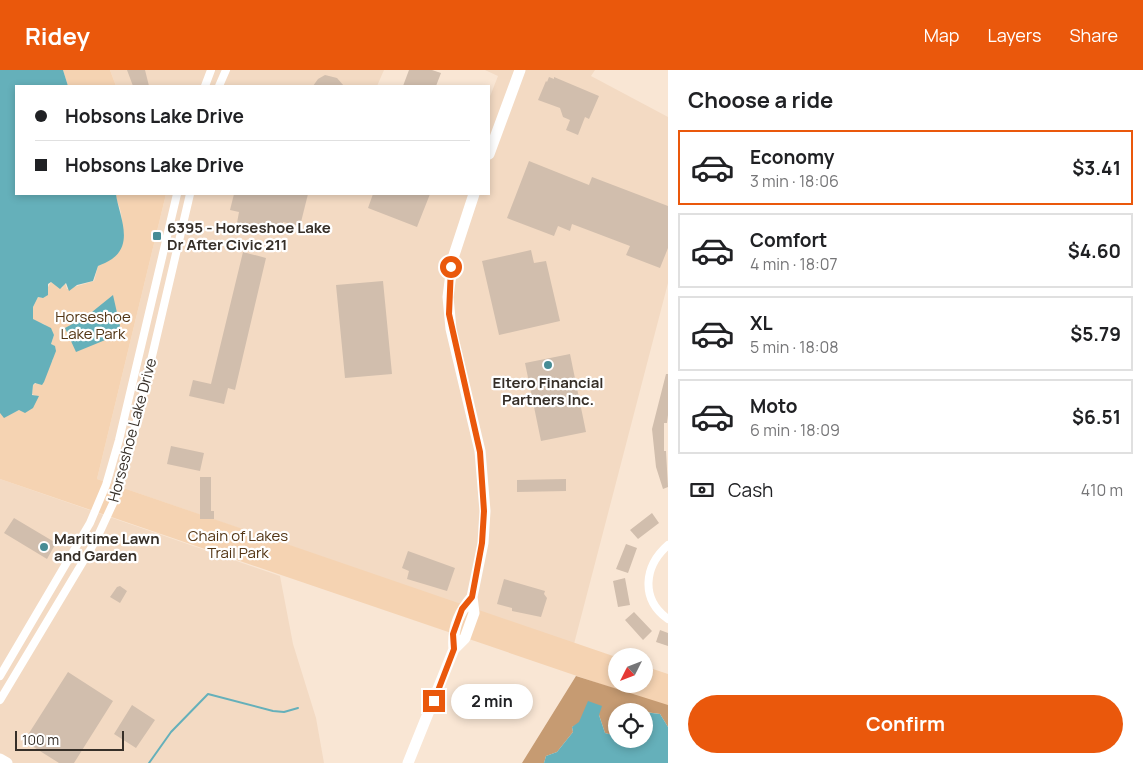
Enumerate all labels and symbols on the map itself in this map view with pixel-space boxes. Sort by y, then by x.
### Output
place label: 6395 - Horseshoe Lake Dr After Civic 211 [167,217,331,255]
marker: 6395 - Horseshoe Lake Dr After Civic 211 [151,230,163,242]
route start [440,256,462,278]
park label: Horseshoe Lake Park [55,306,131,344]
street label: Horseshoe Lake Drive [103,355,161,504]
marker: Eltero Financial Partners Inc. [542,359,554,371]
place label: Eltero Financial Partners Inc. [492,372,604,410]
park label: Chain of Lakes Trail Park [188,525,288,563]
place label: Maritime Lawn and Garden [54,528,160,566]
marker: Maritime Lawn and Garden [38,541,50,553]
north arrow [608,648,652,692]
callout: 2 min [452,684,534,718]
route end [423,690,445,712]
scale bar [15,728,124,751]

